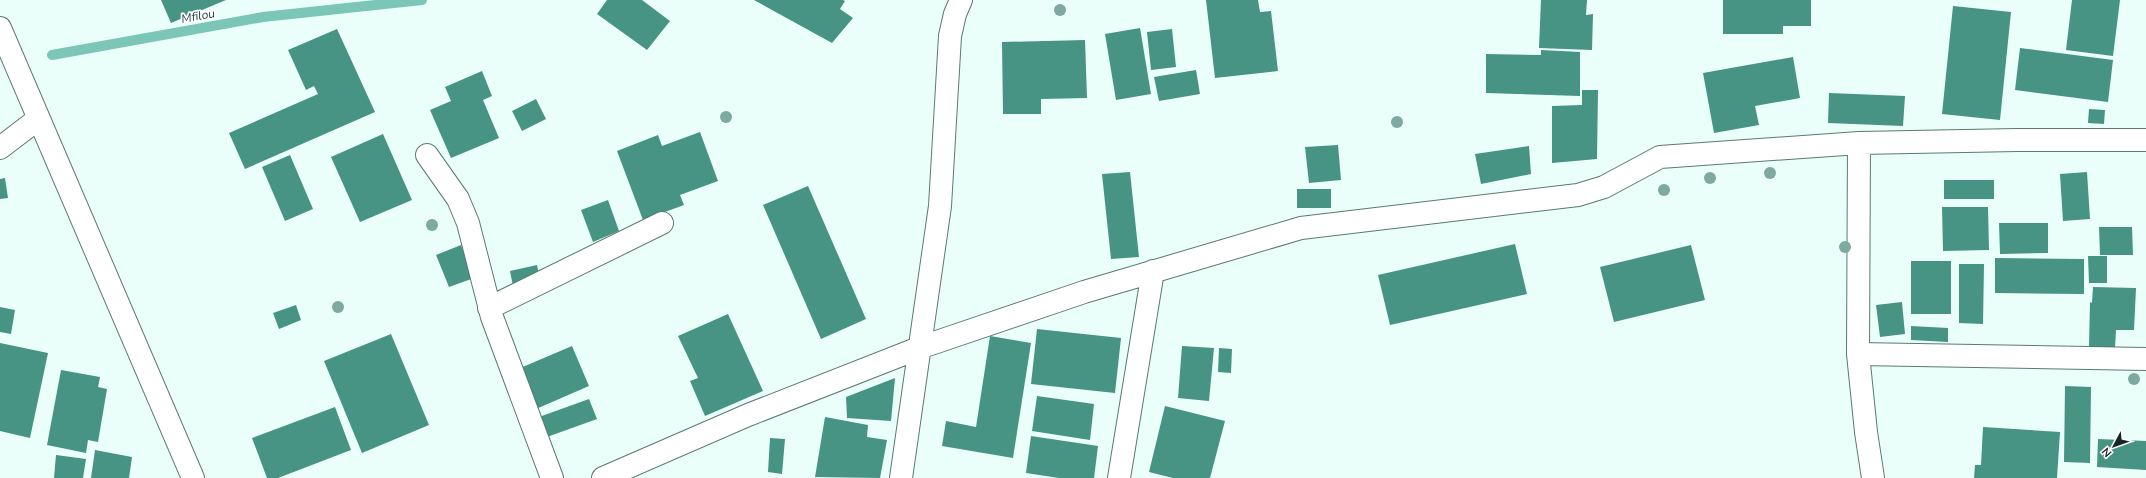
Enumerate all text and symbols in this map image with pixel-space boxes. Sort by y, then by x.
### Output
water label: Mfilou [180,5,216,27]
north arrow [2094,426,2134,466]
text: N [2098,444,2115,460]

